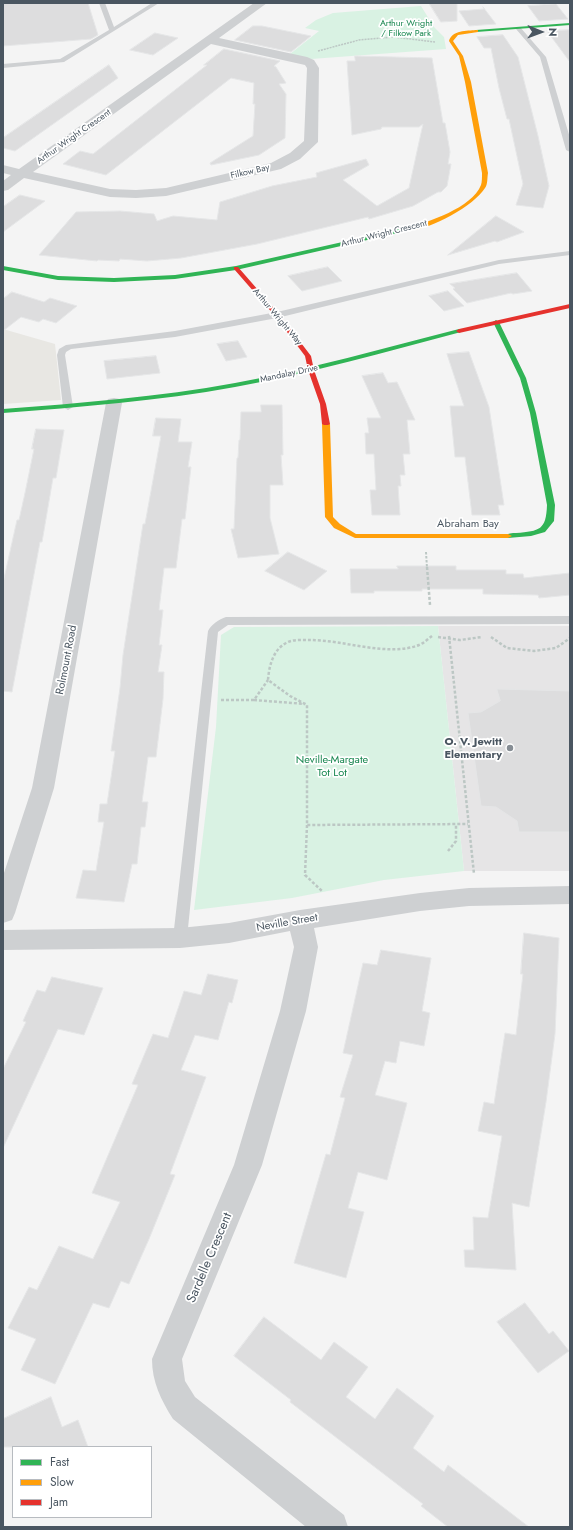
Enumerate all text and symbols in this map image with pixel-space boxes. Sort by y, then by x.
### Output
north arrow [521,12,561,52]
park label: Arthur Wright / Filkow Park [380,19,432,40]
text: N [545,28,561,37]
street label: Arthur Wright Crescent [35,107,113,167]
street label: Filkow Bay [229,162,271,182]
street label: Arthur Wright Crescent [340,218,428,250]
street label: Arthur Wright Way [250,286,304,348]
street label: Mandalay Drive [259,363,319,385]
street label: Abraham Bay [437,517,499,531]
street label: Rolmount Road [54,624,80,696]
place label: O. V. Jewitt Elementary [444,735,502,761]
marker: O. V. Jewitt Elementary [505,743,515,753]
park label: Neville-Margate Tot Lot [296,753,368,779]
street label: Neville Street [255,911,319,935]
street label: Sardelle Crescent [184,1211,236,1305]
legend [12,1446,152,1518]
text: Fast [50,1453,69,1471]
text: Slow [50,1473,74,1491]
text: Jam [50,1493,68,1511]

